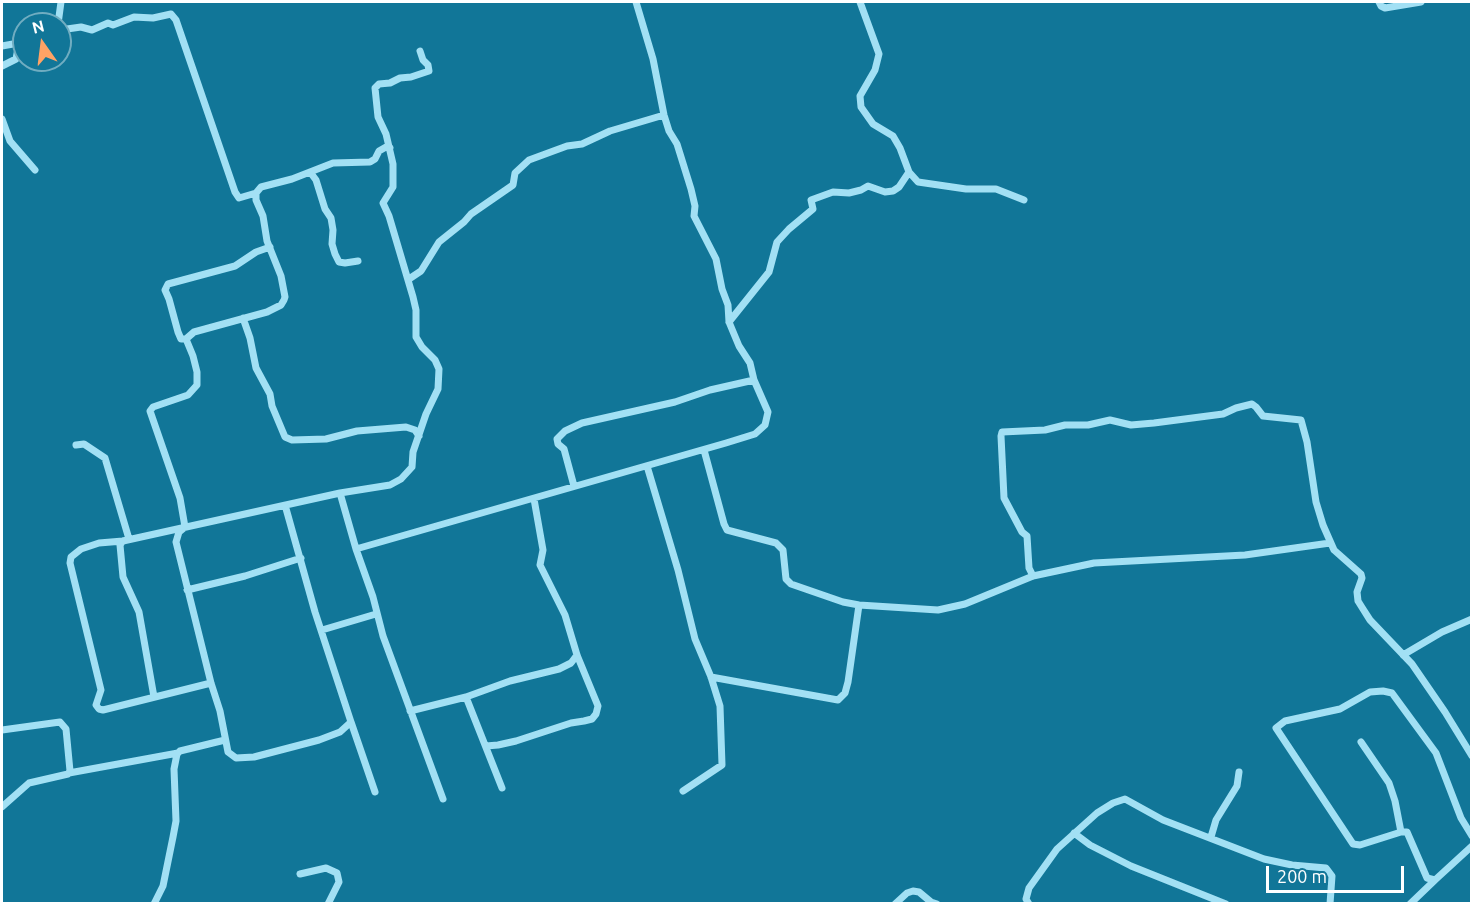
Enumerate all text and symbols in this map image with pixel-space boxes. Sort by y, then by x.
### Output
north arrow [12,12,72,72]
text: N [30,16,46,37]
scale bar [1269,854,1407,892]
text: 200 m [1277,866,1327,886]

